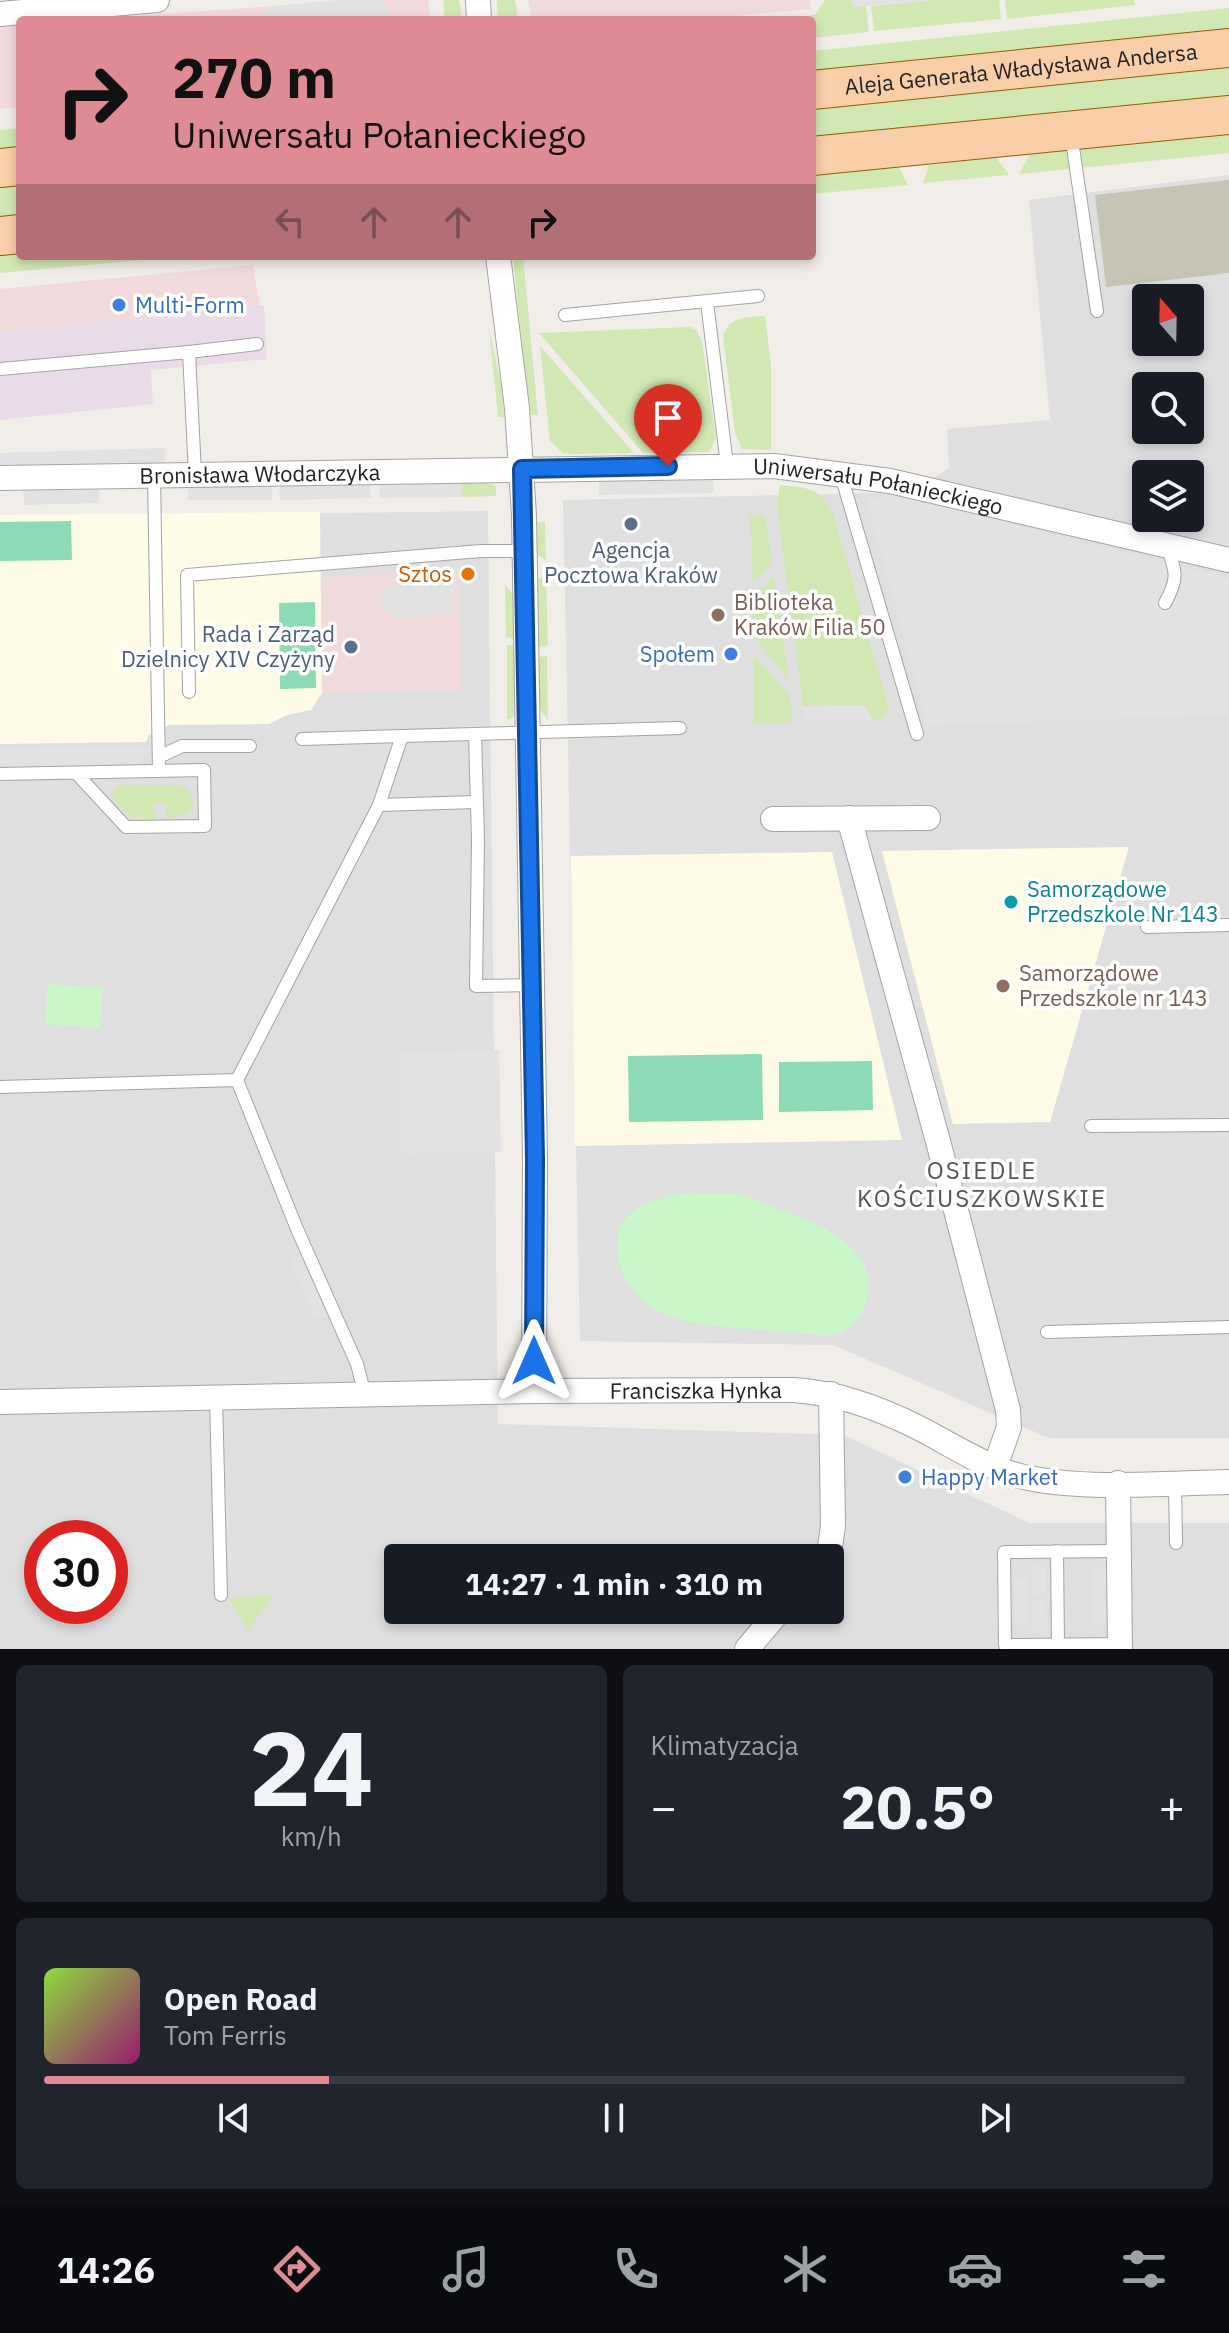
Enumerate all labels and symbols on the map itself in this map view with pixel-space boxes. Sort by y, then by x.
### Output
street label: Aleja Generała Władysława Andersa [843,36,1199,101]
north arrow [1132,284,1204,356]
place label: Multi-Form [135,290,245,319]
marker: Multi-Form [110,296,128,314]
pin [634,384,702,466]
street label: Uniwersału Połanieckiego [753,450,1006,521]
street label: Bronisława Włodarczyka [139,457,381,490]
marker: Agencja Pocztowa Kraków [622,515,640,533]
place label: Agencja Pocztowa Kraków [544,535,718,589]
place label: Sztos [398,559,452,588]
marker: Sztos [459,565,477,583]
place label: Biblioteka Kraków Filia 50 [734,587,886,641]
marker: Biblioteka Kraków Filia 50 [709,606,727,624]
place label: Rada i Zarząd Dzielnicy XIV Czyżyny [121,619,335,673]
marker: Rada i Zarząd Dzielnicy XIV Czyżyny [342,638,360,656]
place label: Społem [640,639,715,668]
marker: Społem [722,645,740,663]
place label: Samorządowe Przedszkole Nr 143 [1027,874,1219,928]
marker: Samorządowe Przedszkole Nr 143 [1002,893,1020,911]
place label: Samorządowe Przedszkole nr 143 [1019,958,1208,1012]
marker: Samorządowe Przedszkole nr 143 [994,977,1012,995]
district label: OSIEDLE KOŚCIUSZKOWSKIE [857,1154,1107,1214]
position arrow [492,1319,576,1403]
street label: Franciszka Hynka [610,1375,782,1405]
place label: Happy Market [921,1462,1059,1491]
marker: Happy Market [896,1468,914,1486]
speed limit sign: 30 [24,1520,128,1624]

